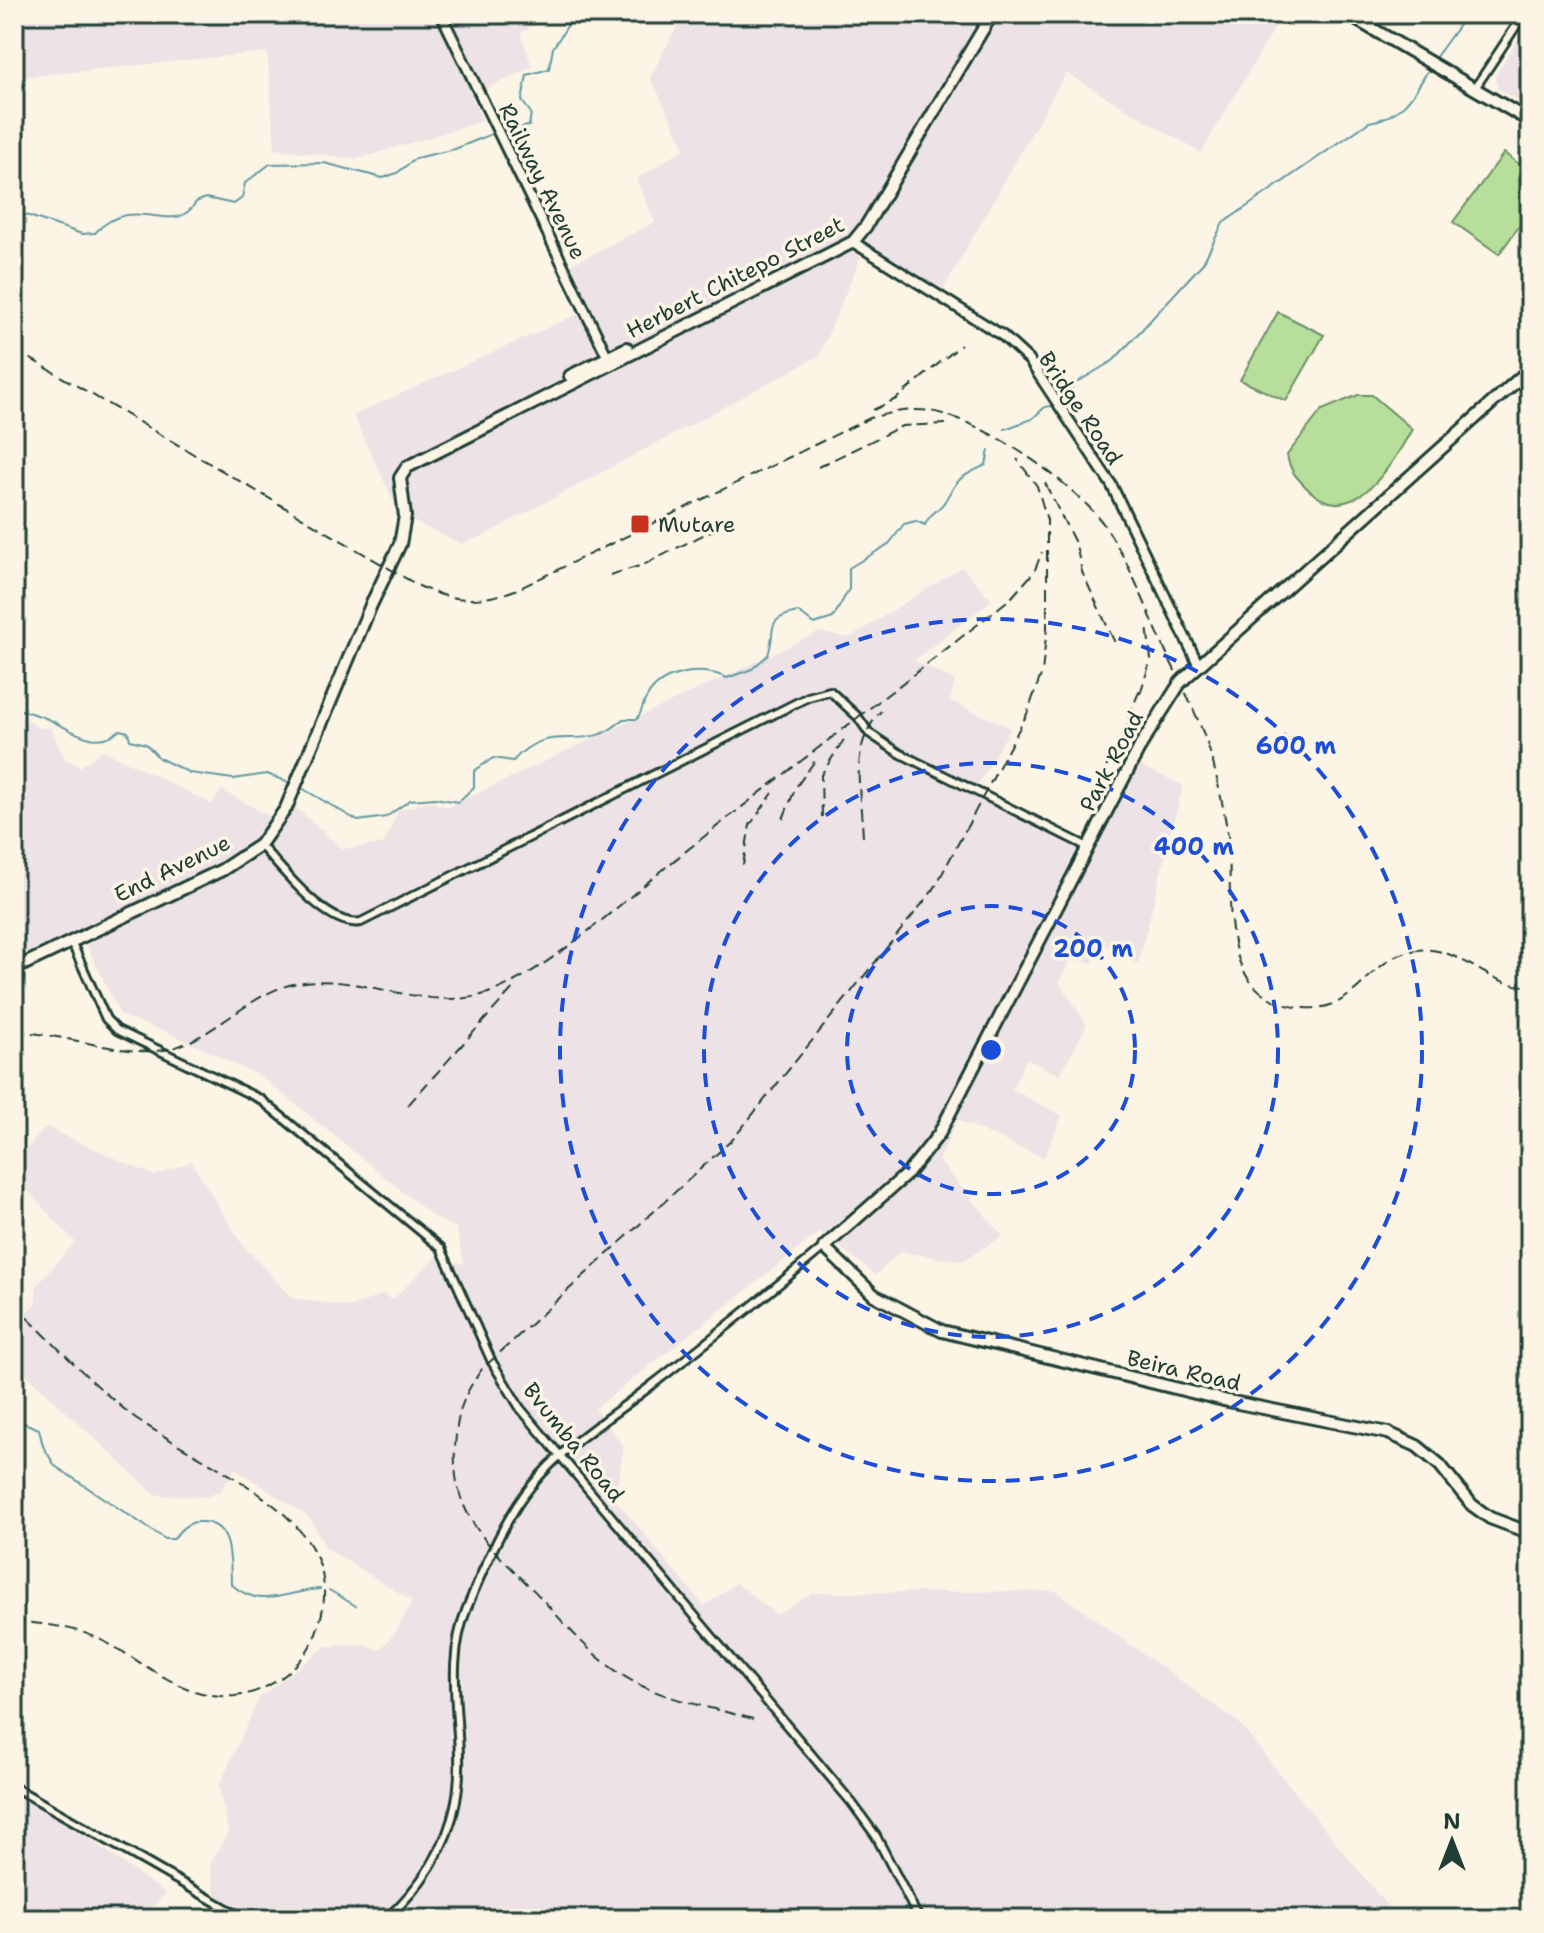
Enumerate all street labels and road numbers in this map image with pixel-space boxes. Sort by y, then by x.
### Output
street label: Railway Avenue [492,98,593,264]
street label: Herbert Chitepo Street [621,210,849,345]
street label: Bridge Road [1032,346,1129,471]
street label: Park Road [1073,706,1150,817]
street label: End Avenue [109,828,235,909]
street label: Beira Road [1124,1343,1244,1398]
street label: Bvumba Road [516,1377,631,1508]

